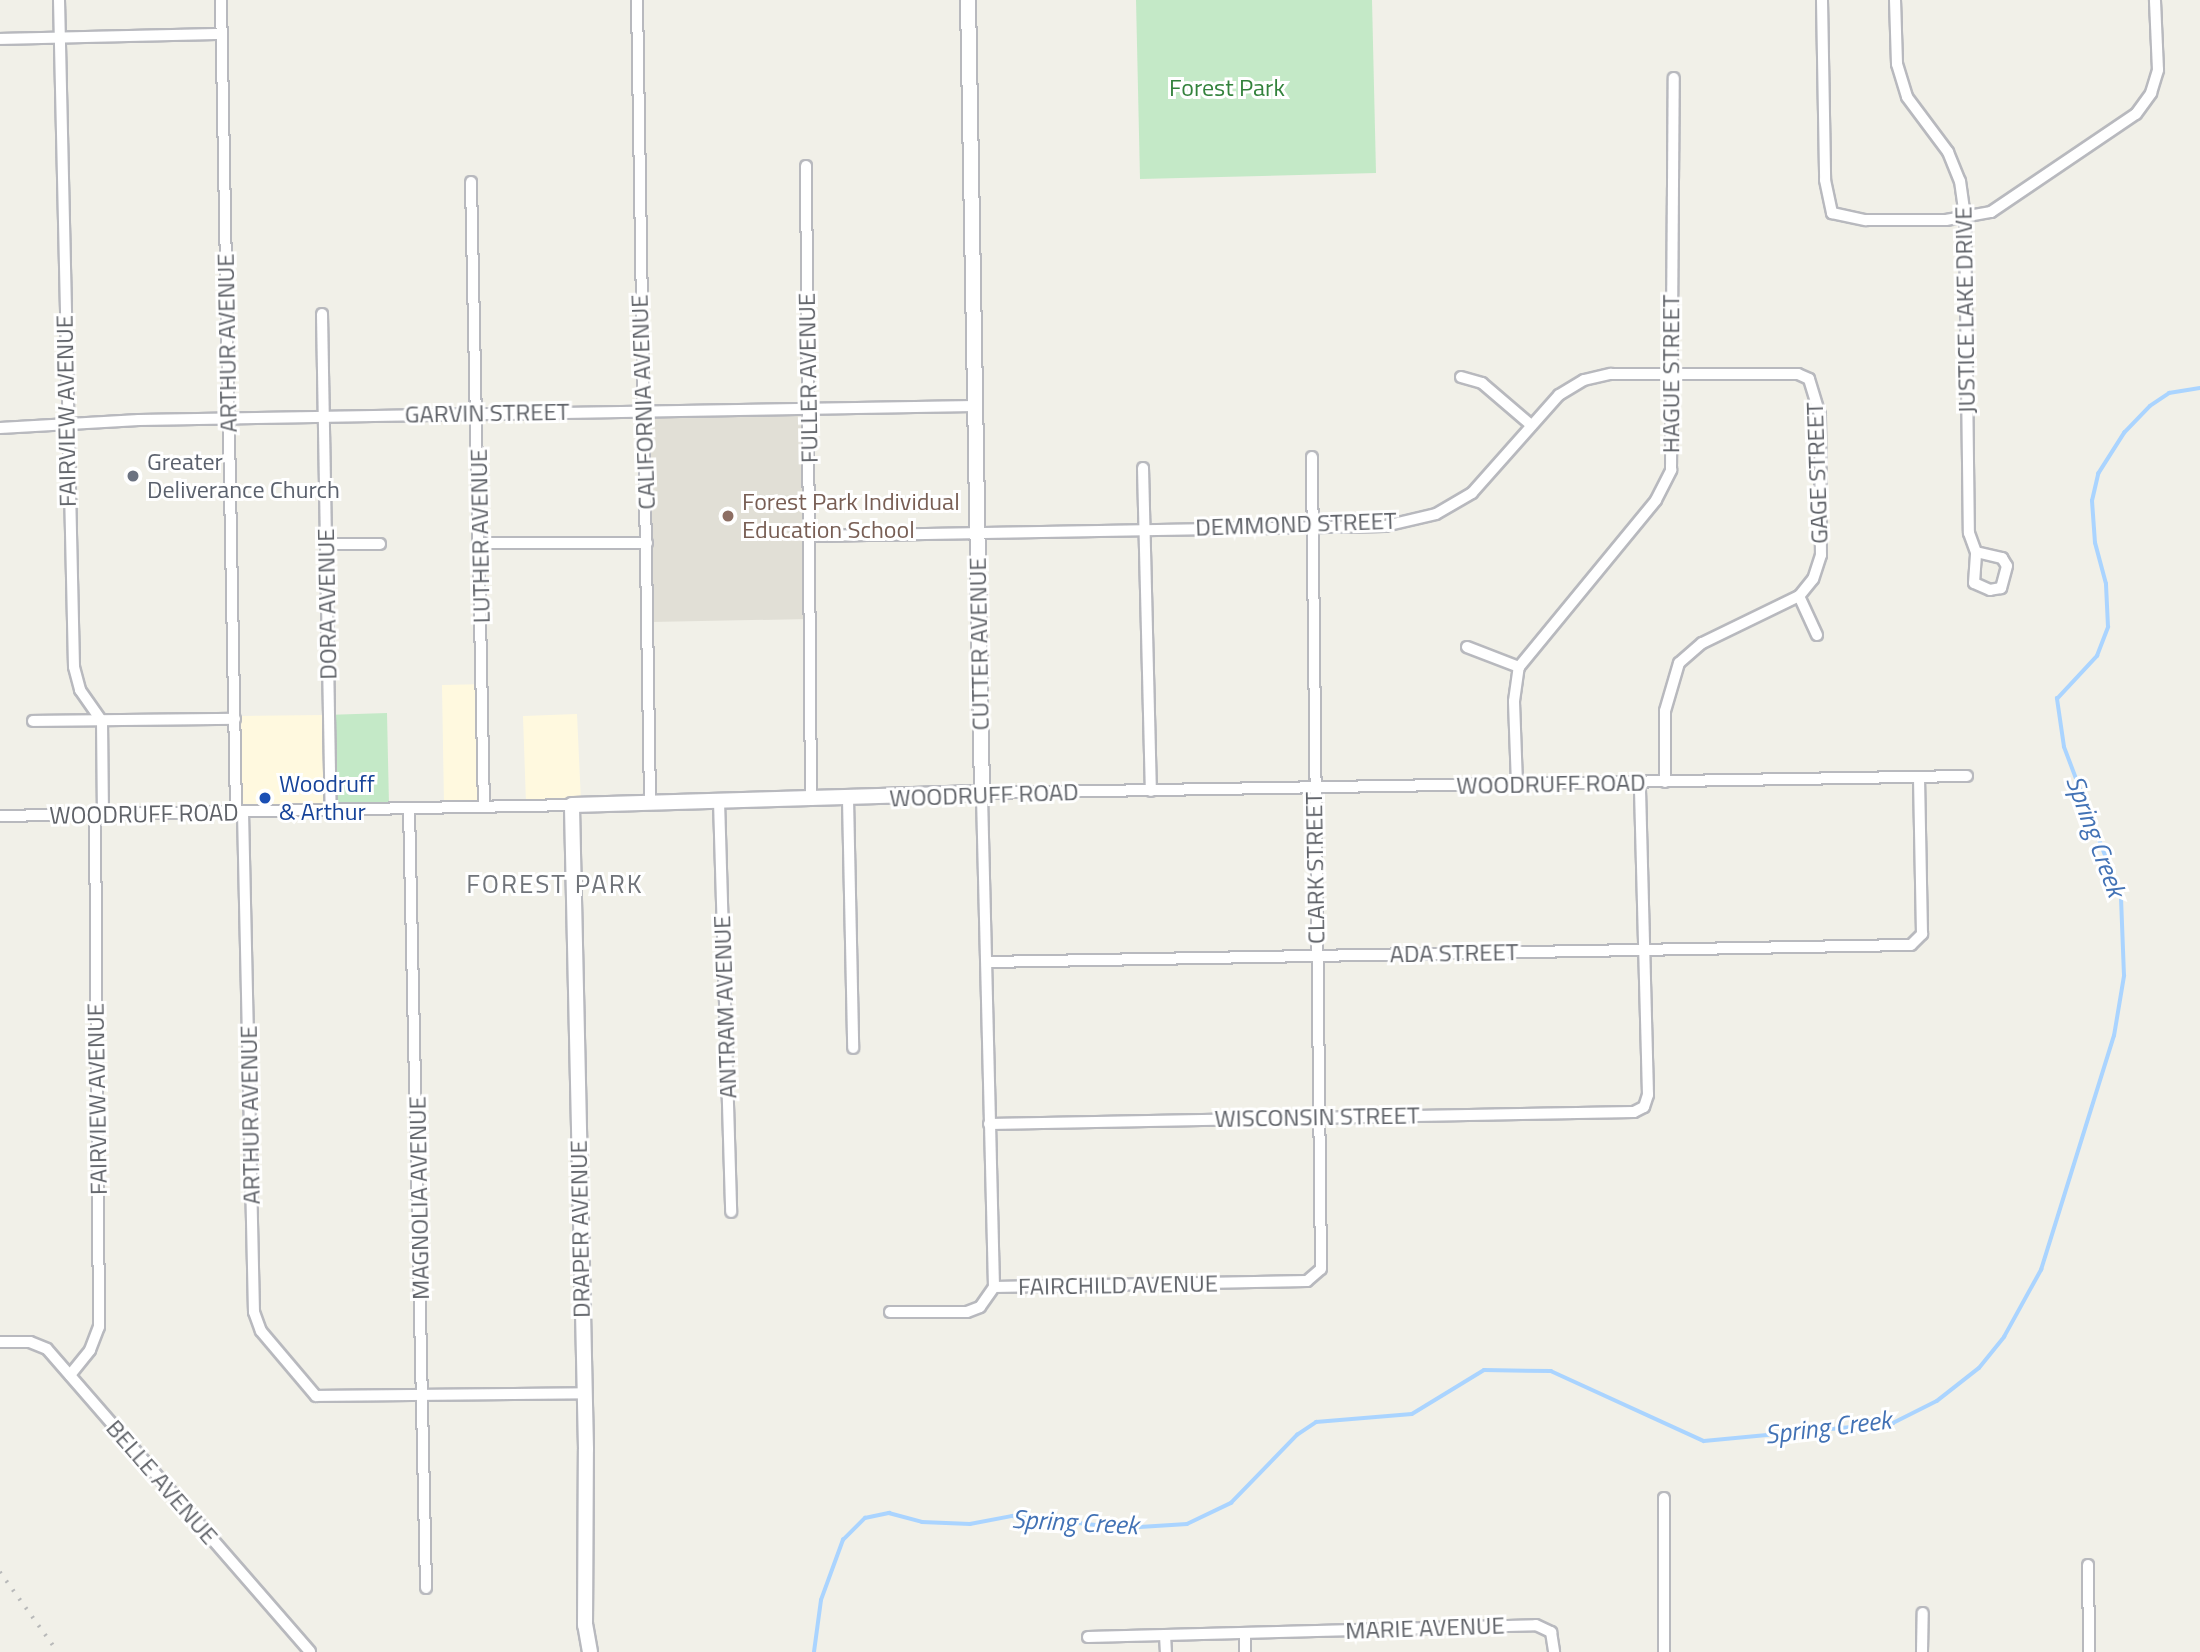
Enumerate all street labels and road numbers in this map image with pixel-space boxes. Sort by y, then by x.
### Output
street label: JUSTICE LAKE DRIVE [1949,206,1981,414]
street label: ARTHUR AVENUE [211,253,243,433]
street label: FULLER AVENUE [792,293,824,463]
street label: CALIFORNIA AVENUE [625,294,661,510]
street label: HAGUE STREET [1657,295,1685,453]
street label: FAIRVIEW AVENUE [50,315,82,507]
street label: GARVIN STREET [404,397,570,429]
street label: GAGE STREET [1800,402,1834,544]
street label: LUTHER AVENUE [464,448,496,624]
street label: DEMMOND STREET [1195,506,1397,542]
street label: DORA AVENUE [311,528,343,680]
street label: CUTTER AVENUE [963,557,995,731]
street label: WOODRUFF ROAD [1456,768,1646,800]
street label: WOODRUFF ROAD [889,777,1079,813]
street label: CLARK STREET [1299,792,1331,944]
street label: WOODRUFF ROAD [49,798,239,830]
street label: ANTRAM AVENUE [707,915,743,1099]
street label: ADA STREET [1389,937,1519,969]
street label: FAIRVIEW AVENUE [81,1003,113,1195]
street label: ARTHUR AVENUE [234,1025,266,1205]
street label: MAGNOLIA AVENUE [403,1096,435,1300]
street label: WISCONSIN STREET [1214,1101,1420,1133]
street label: DRAPER AVENUE [564,1140,596,1318]
street label: FAIRCHILD AVENUE [1018,1269,1218,1301]
street label: BELLE AVENUE [100,1414,224,1550]
street label: MARIE AVENUE [1345,1611,1505,1645]

